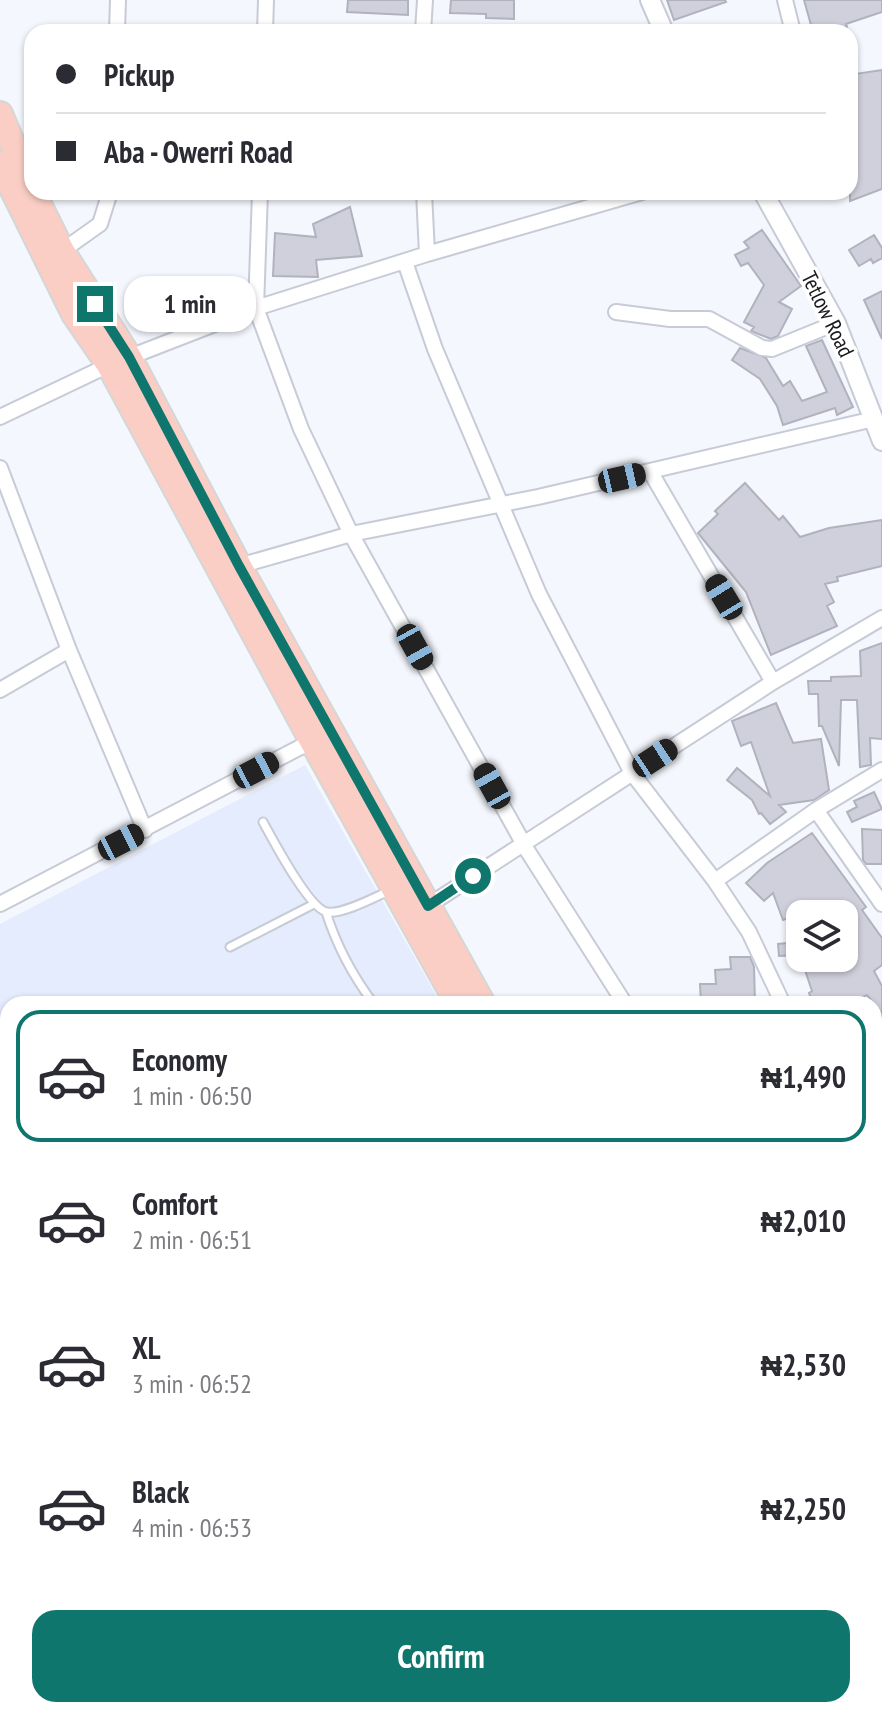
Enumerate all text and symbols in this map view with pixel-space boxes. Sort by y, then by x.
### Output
text: Pickup [104,55,175,94]
text: Aba - Owerri Road [104,132,293,171]
street label: Tetlow Road [795,267,861,361]
callout: 1 min [123,276,255,332]
route end [77,286,113,322]
text: 1 min [164,287,216,320]
car [596,461,648,495]
car [701,570,747,624]
car [393,620,437,674]
car [628,735,682,781]
car [229,748,283,792]
car [470,759,514,813]
car [94,820,148,864]
route start [455,858,491,894]
map controls [786,900,858,972]
button: layers [786,900,858,972]
icon: car [36,1040,108,1112]
text: Economy [132,1040,227,1079]
text: ₦1,490 [760,1057,846,1096]
text: 1 min · 06:50 [132,1079,252,1112]
icon: car [36,1184,108,1256]
text: Comfort [132,1184,218,1223]
text: ₦2,010 [760,1201,846,1240]
text: 2 min · 06:51 [132,1223,252,1256]
icon: car [36,1328,108,1400]
text: XL [132,1328,161,1367]
text: ₦2,530 [760,1345,846,1384]
text: 3 min · 06:52 [132,1367,252,1400]
icon: car [36,1472,108,1544]
text: Black [132,1472,189,1511]
text: ₦2,250 [760,1489,846,1528]
text: 4 min · 06:53 [132,1511,252,1544]
button: Confirm [32,1610,850,1702]

